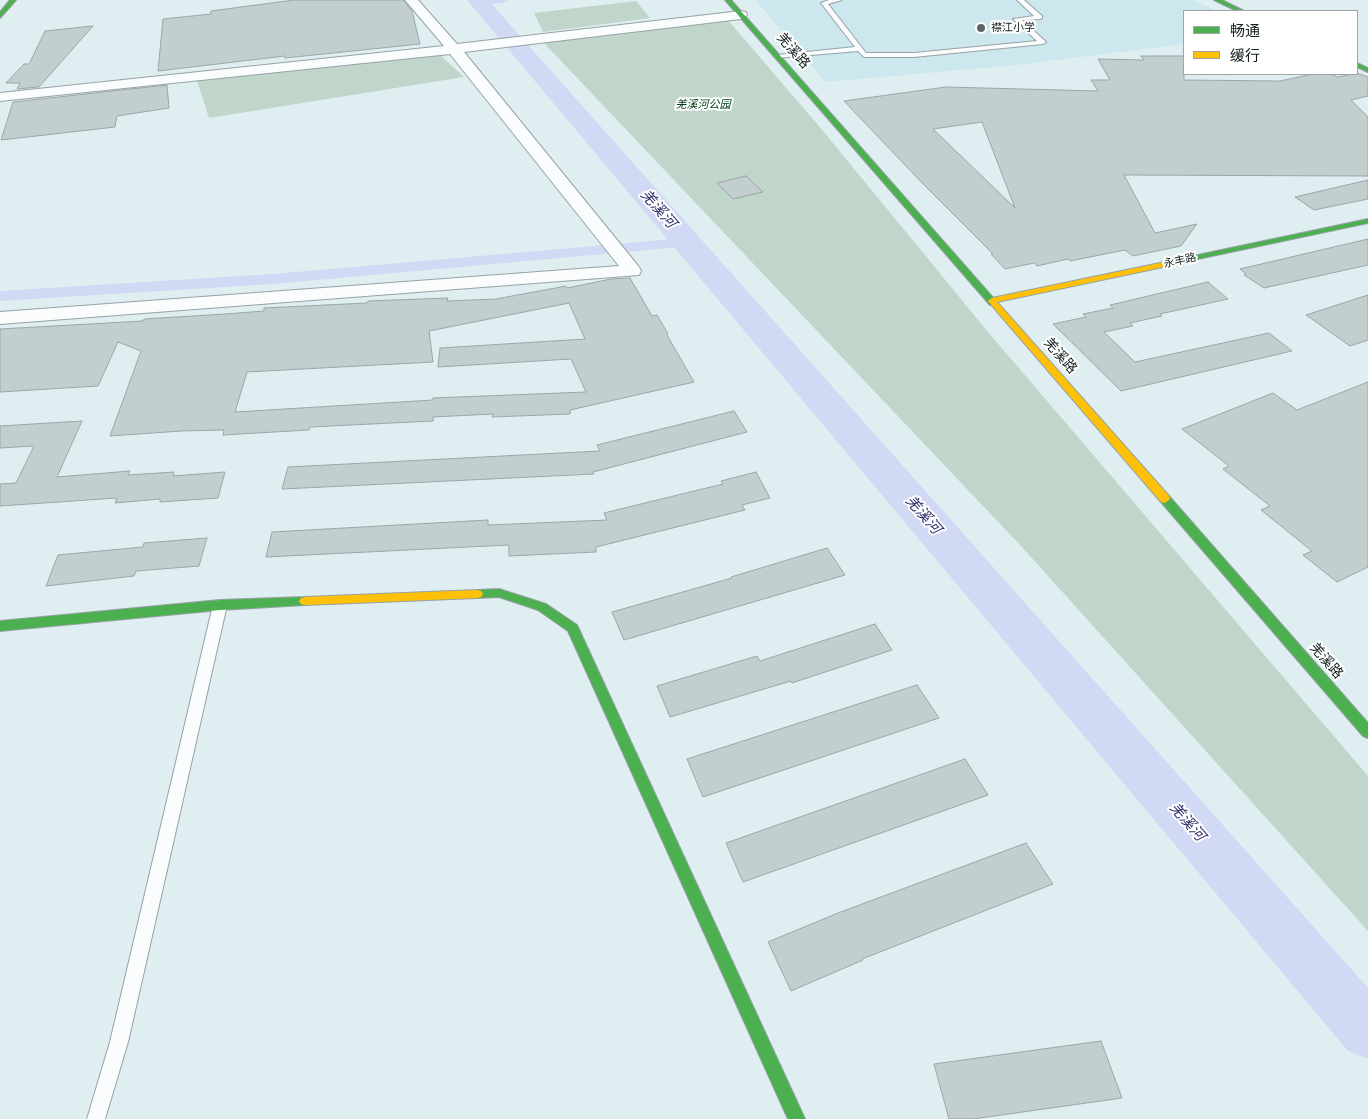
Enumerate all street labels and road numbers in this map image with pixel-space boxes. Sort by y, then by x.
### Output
street label: 羌溪路 [773,30,813,72]
street label: 永丰路 [1162,251,1198,271]
street label: 羌溪路 [1040,335,1080,377]
street label: 羌溪路 [1306,640,1346,682]

